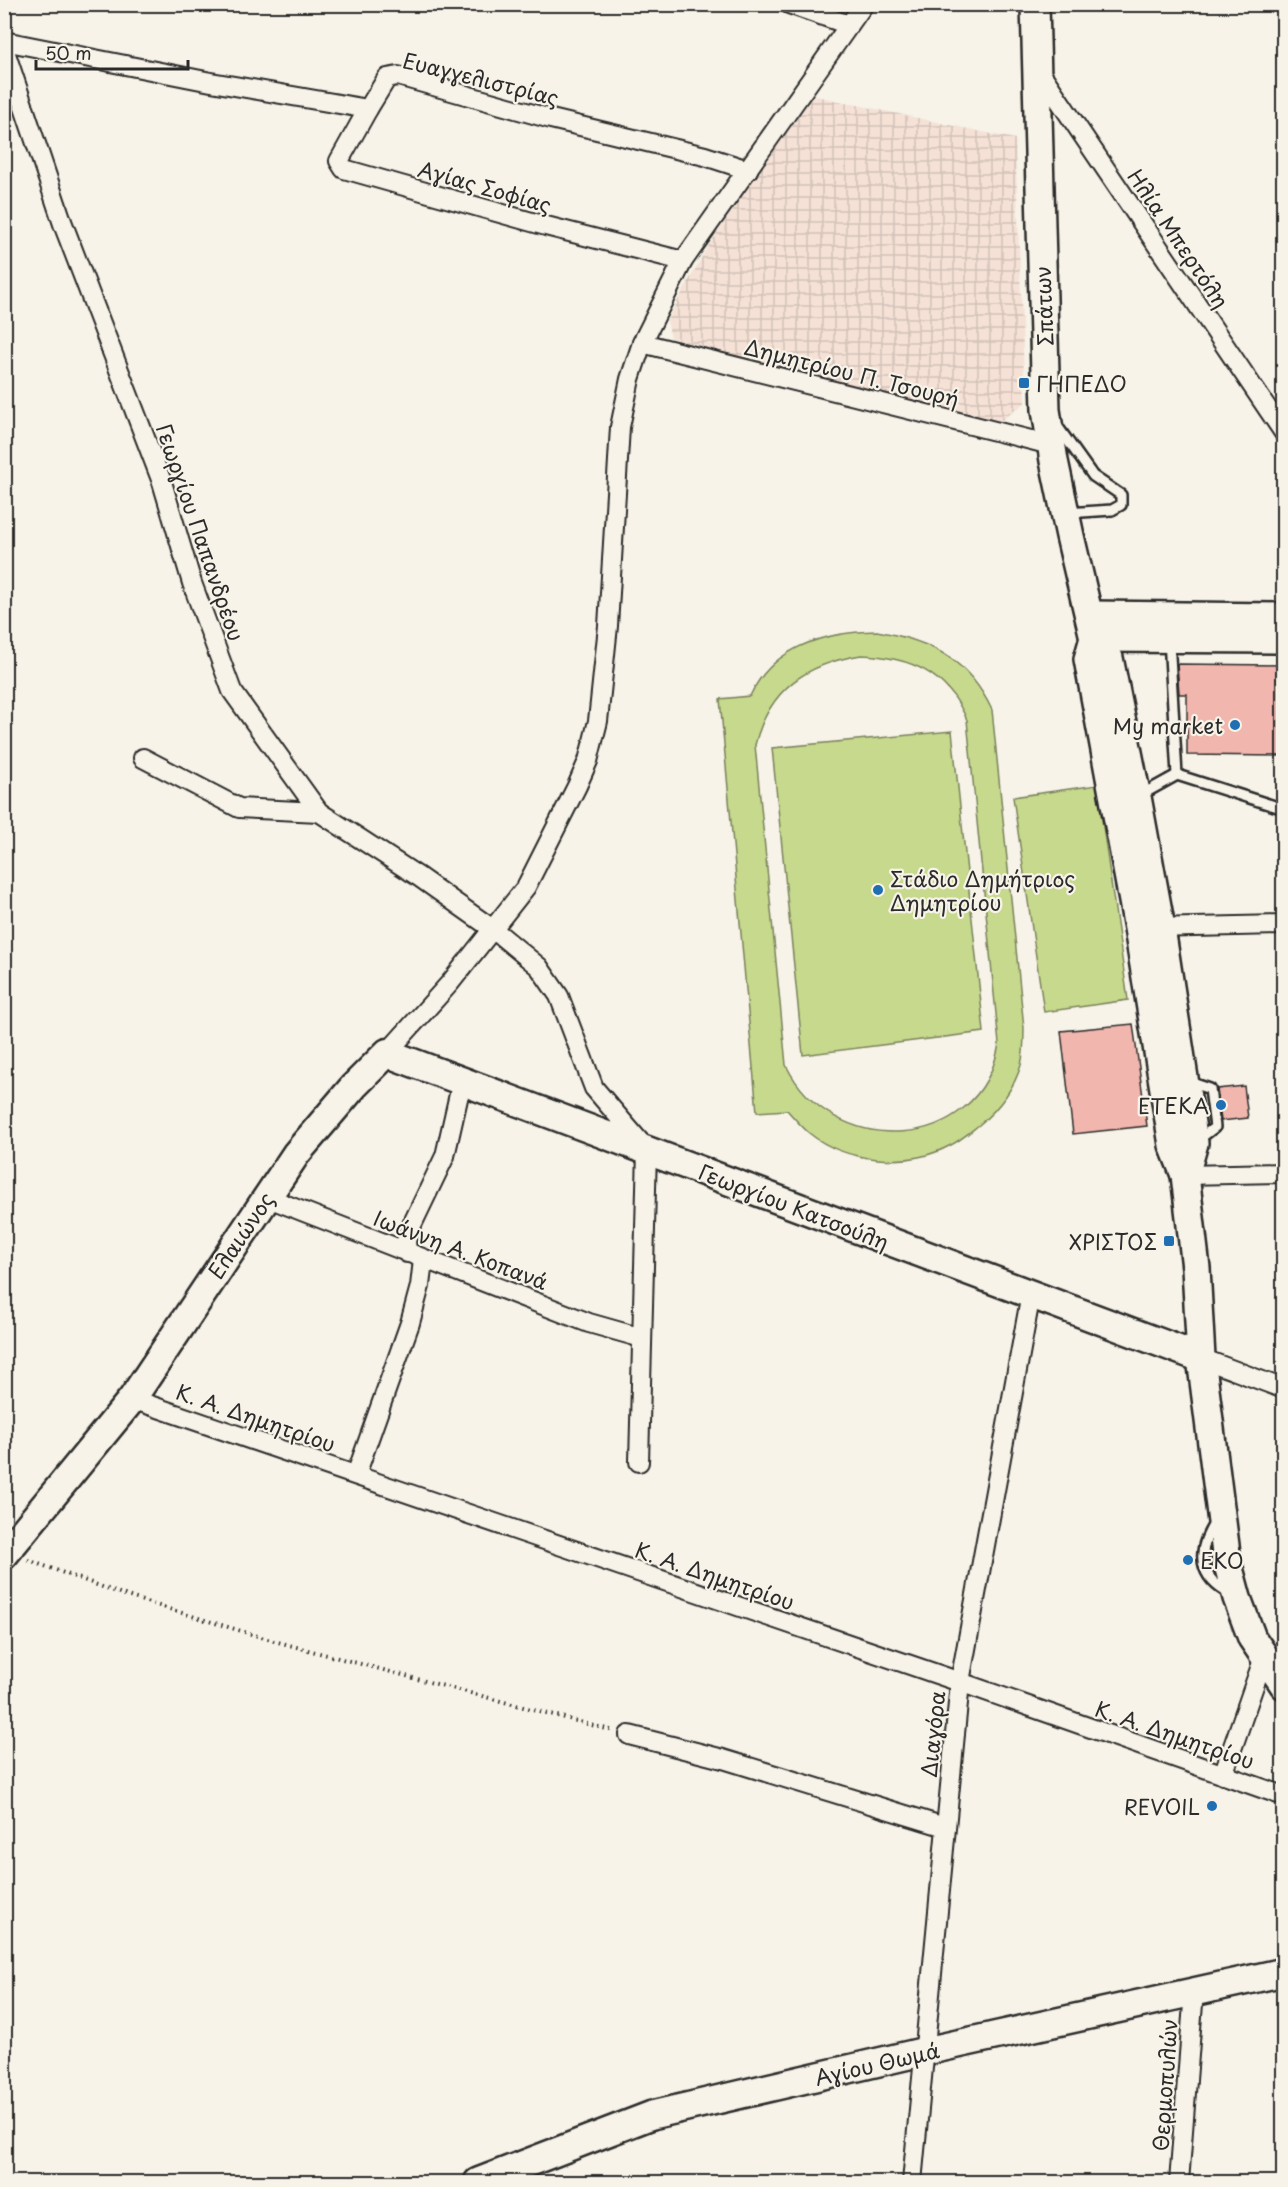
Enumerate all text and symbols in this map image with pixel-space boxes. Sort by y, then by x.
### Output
scale bar [36,33,188,71]
text: 50 m [45,39,92,66]
street label: Ευαγγελιστρίας [400,43,562,113]
street label: Αγίας Σοφίας [415,152,556,220]
street label: Ηλία Μπερτόλη [1120,162,1238,314]
street label: Σπάτων [1026,265,1060,347]
street label: Δημητρίου Π. Τσουρή [741,330,963,414]
place label: ΓΗΠΕΔΟ [1036,367,1127,399]
marker: ΓΗΠΕΔΟ [1017,376,1031,390]
street label: Γεωργίου Παπανδρέου [149,419,253,645]
place label: My market [1113,709,1223,741]
marker: My market [1228,718,1242,732]
place label: Στάδιο Δημήτριος Δημητρίου [890,862,1075,918]
marker: Στάδιο Δημήτριος Δημητρίου [871,883,885,897]
place label: ΕΤΕΚΑ [1138,1089,1209,1121]
marker: ΕΤΕΚΑ [1214,1098,1228,1112]
street label: Γεωργίου Κατσούλη [694,1155,894,1257]
street label: Ελαιώνος [199,1185,281,1285]
street label: Ιωάννη Α. Κοπανά [369,1201,553,1297]
place label: ΧΡΙΣΤΟΣ [1069,1225,1157,1257]
marker: ΧΡΙΣΤΟΣ [1162,1234,1176,1248]
street label: Κ. Α. Δημητρίου [172,1375,340,1459]
street label: Κ. Α. Δημητρίου [631,1533,799,1617]
place label: EKO [1200,1544,1244,1576]
marker: EKO [1181,1553,1195,1567]
street label: Διαγόρα [912,1689,952,1779]
street label: Κ. Α. Δημητρίου [1091,1692,1259,1776]
place label: REVOIL [1124,1790,1200,1822]
marker: REVOIL [1205,1799,1219,1813]
street label: Θερμοπυλών [1143,2018,1185,2152]
street label: Αγίου Θωμά [811,2033,943,2093]

